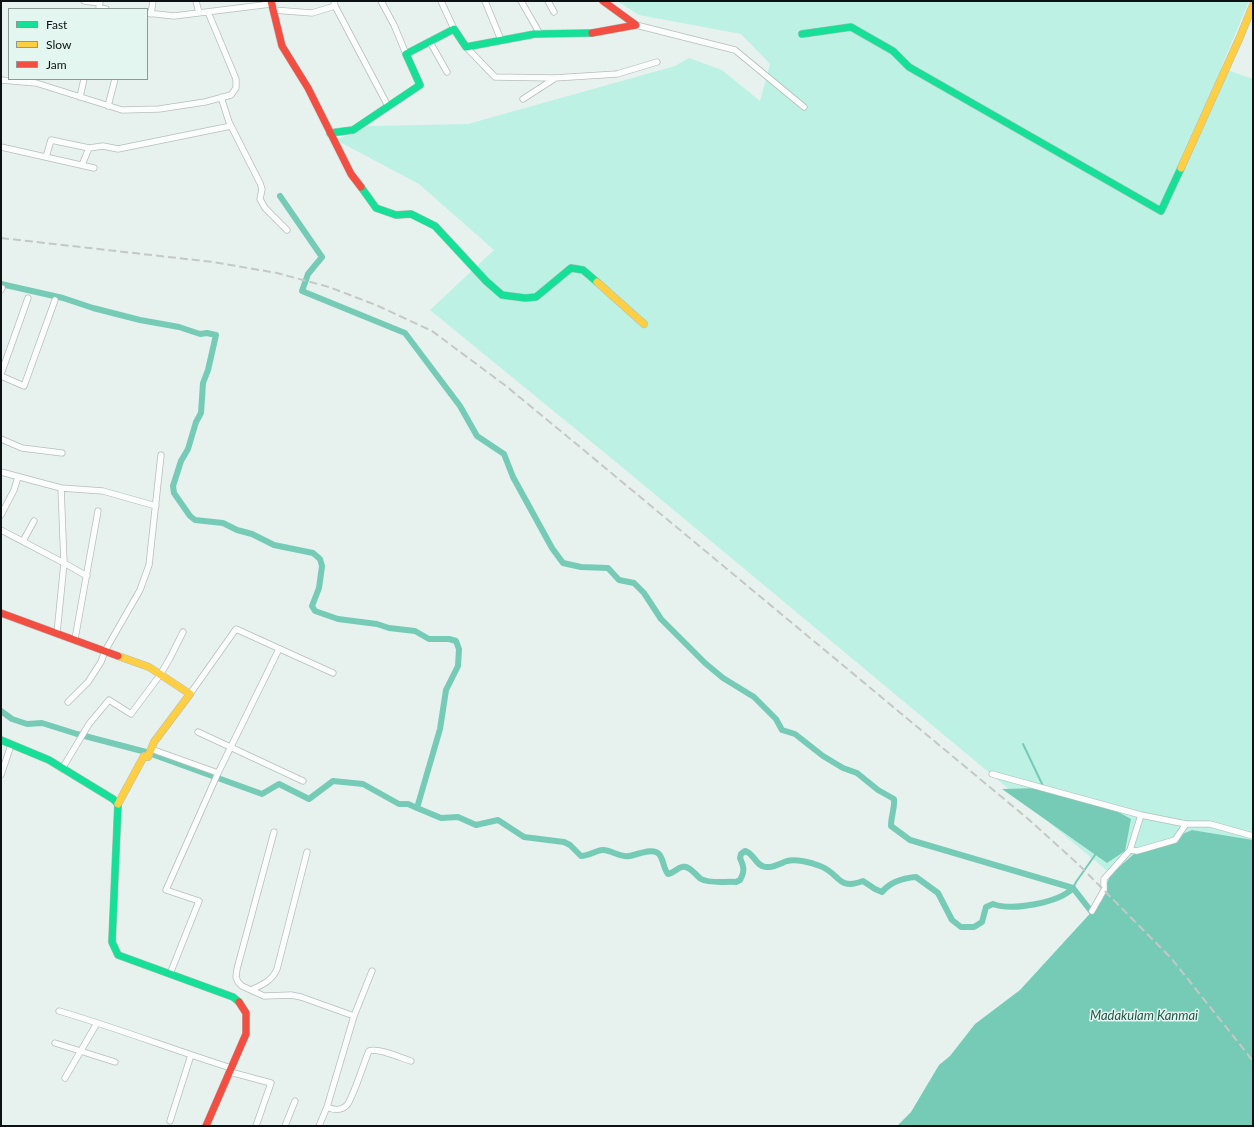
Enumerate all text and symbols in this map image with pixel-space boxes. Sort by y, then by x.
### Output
legend [8,8,148,80]
text: Fast [46,17,67,32]
text: Slow [46,37,71,52]
text: Jam [46,57,67,72]
water label: Madakulam Kanmai [1090,1008,1198,1024]

